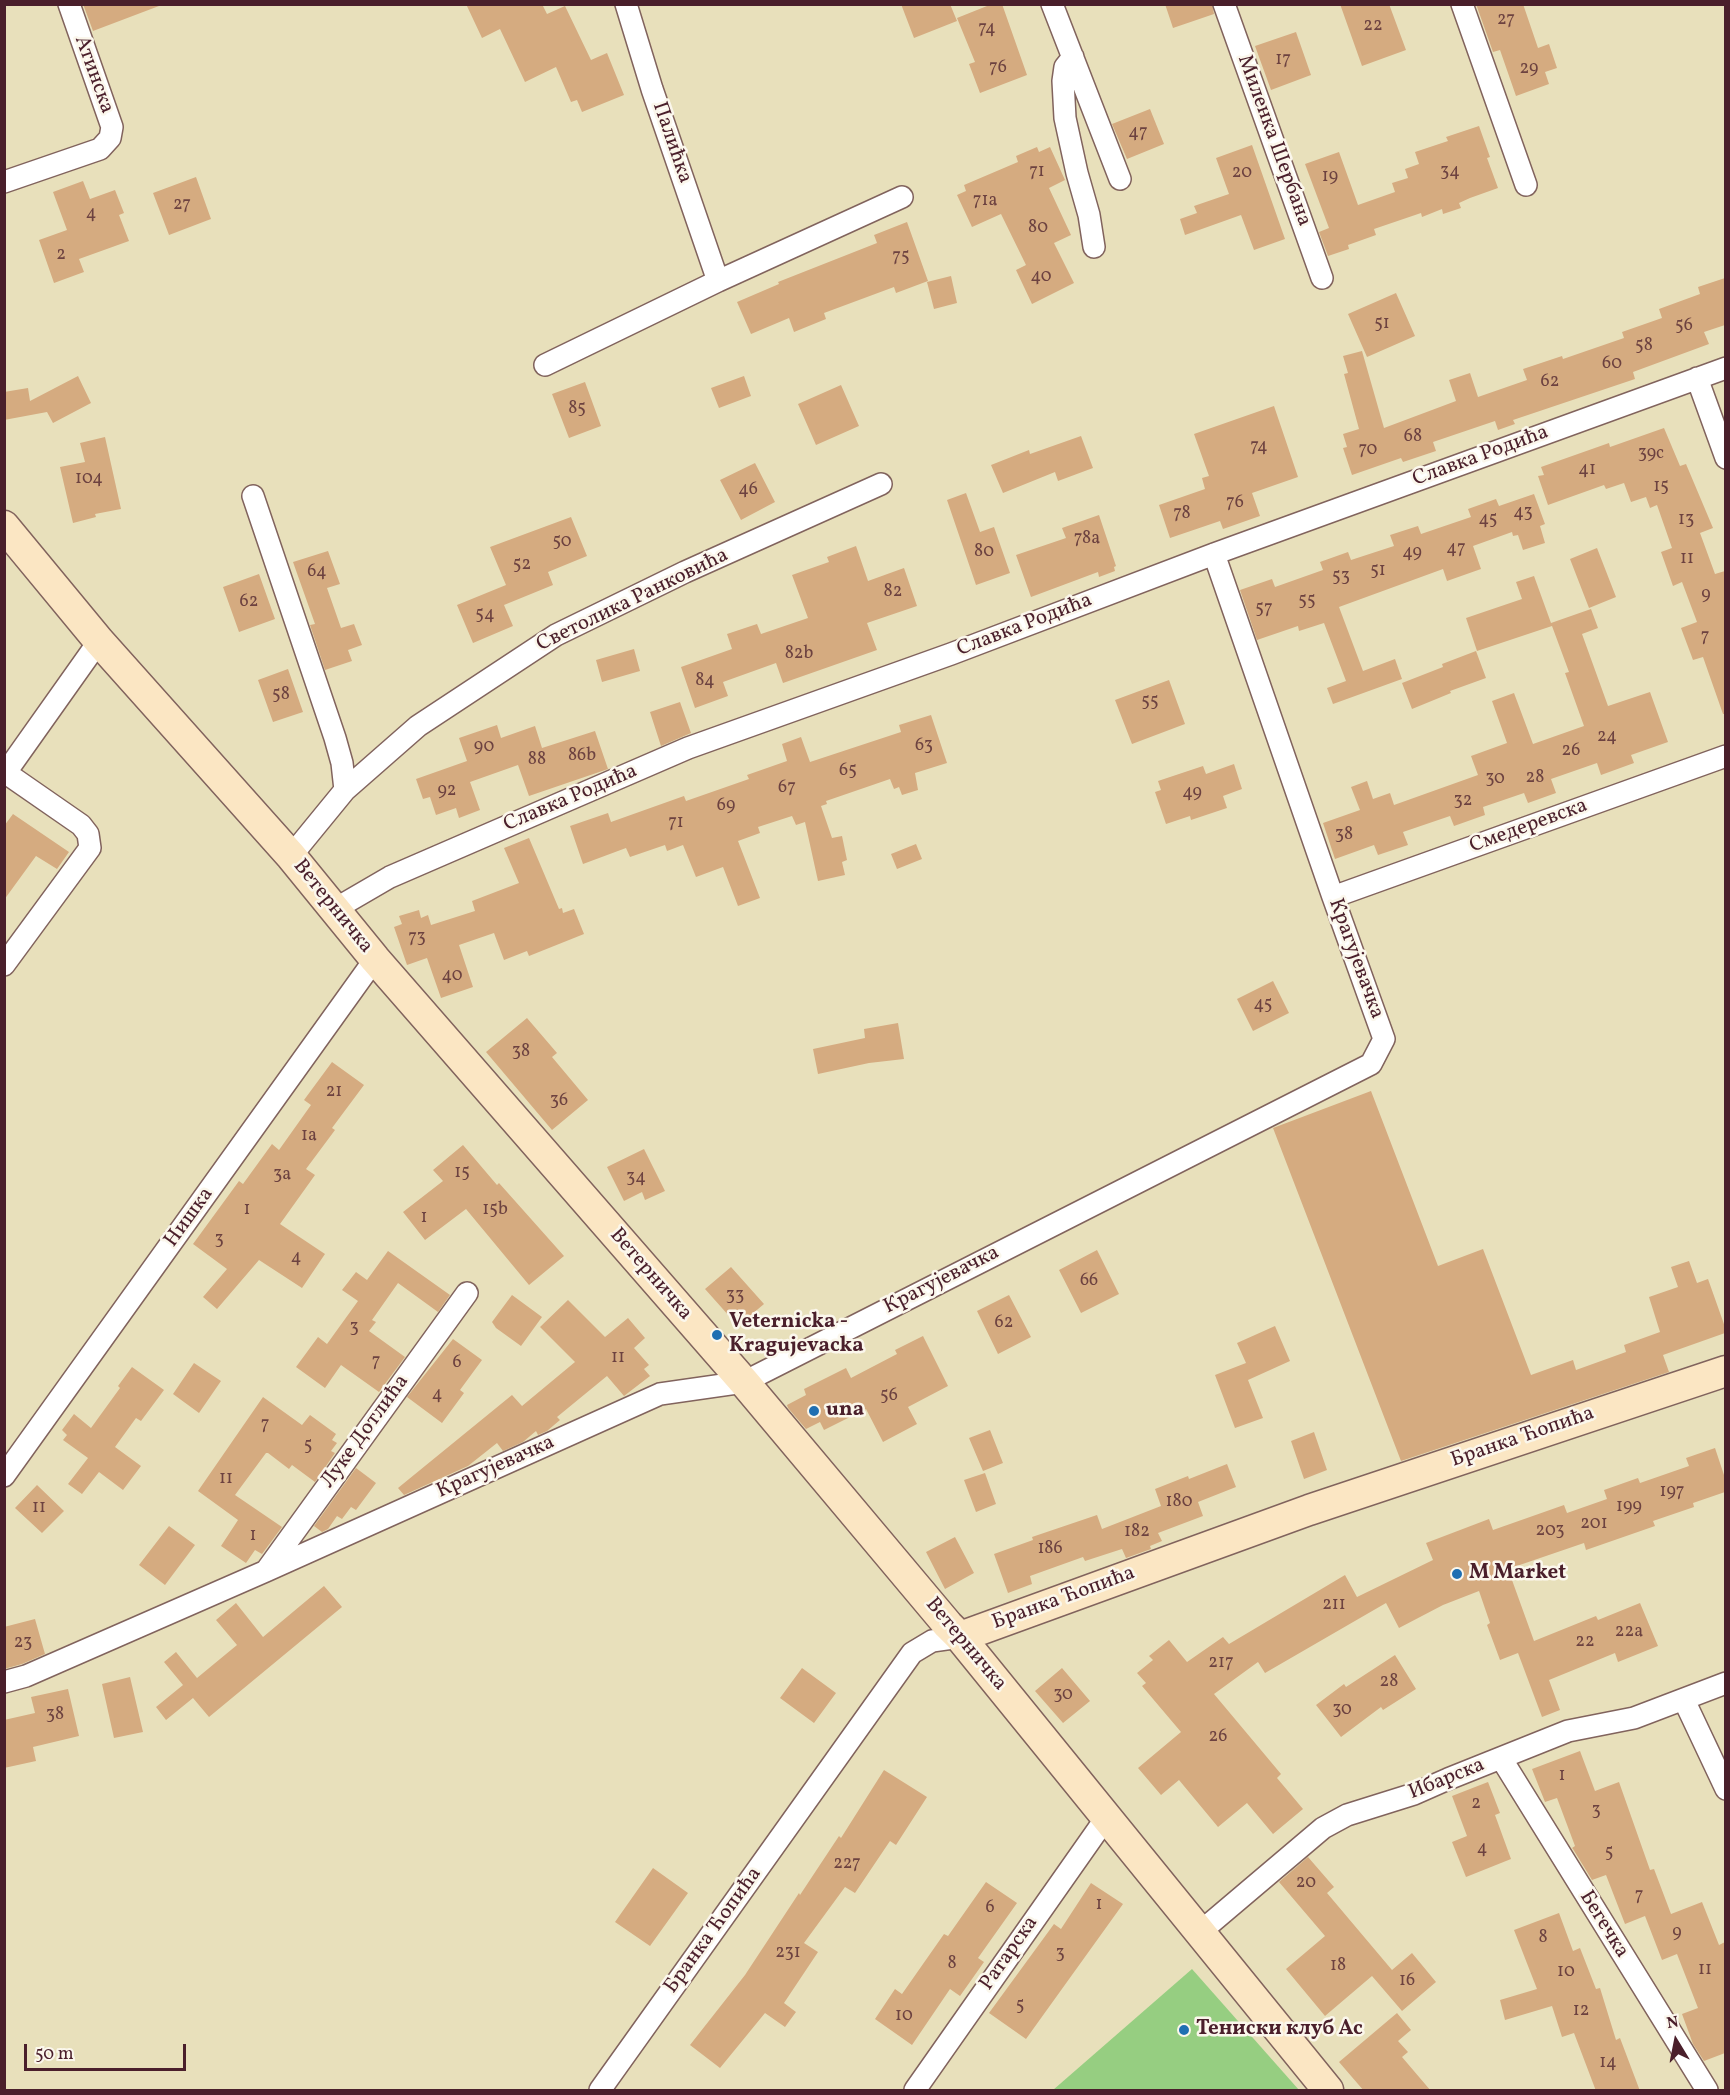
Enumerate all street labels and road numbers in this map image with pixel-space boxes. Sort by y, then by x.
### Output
street label: Атинска [67,33,119,117]
street label: Миленка Шербана [1230,52,1316,230]
street label: Палићка [645,99,697,187]
street label: Славка Родића [1410,421,1552,493]
street label: Светолика Ранковића [533,544,733,658]
street label: Славка Родића [954,589,1096,663]
street label: Славка Родића [500,760,642,838]
street label: Смедеревска [1467,794,1591,860]
street label: Ветерничка [286,855,378,959]
street label: Крагујевачка [1322,895,1388,1023]
street label: Нишка [160,1183,220,1253]
street label: Ветерничка [603,1224,697,1326]
street label: Крагујевачка [880,1241,1004,1321]
street label: Луке Дотлића [316,1370,416,1494]
street label: Бранка Ћопића [1448,1402,1598,1474]
street label: Крагујевачка [433,1431,559,1505]
street label: Бранка Ћопића [989,1562,1139,1636]
street label: Ветерничка [919,1593,1011,1697]
street label: Ибарска [1405,1753,1489,1807]
street label: Бранка Ћопића [660,1863,768,1999]
street label: Бегечка [1573,1887,1633,1963]
street label: Ратарска [975,1912,1045,1996]

